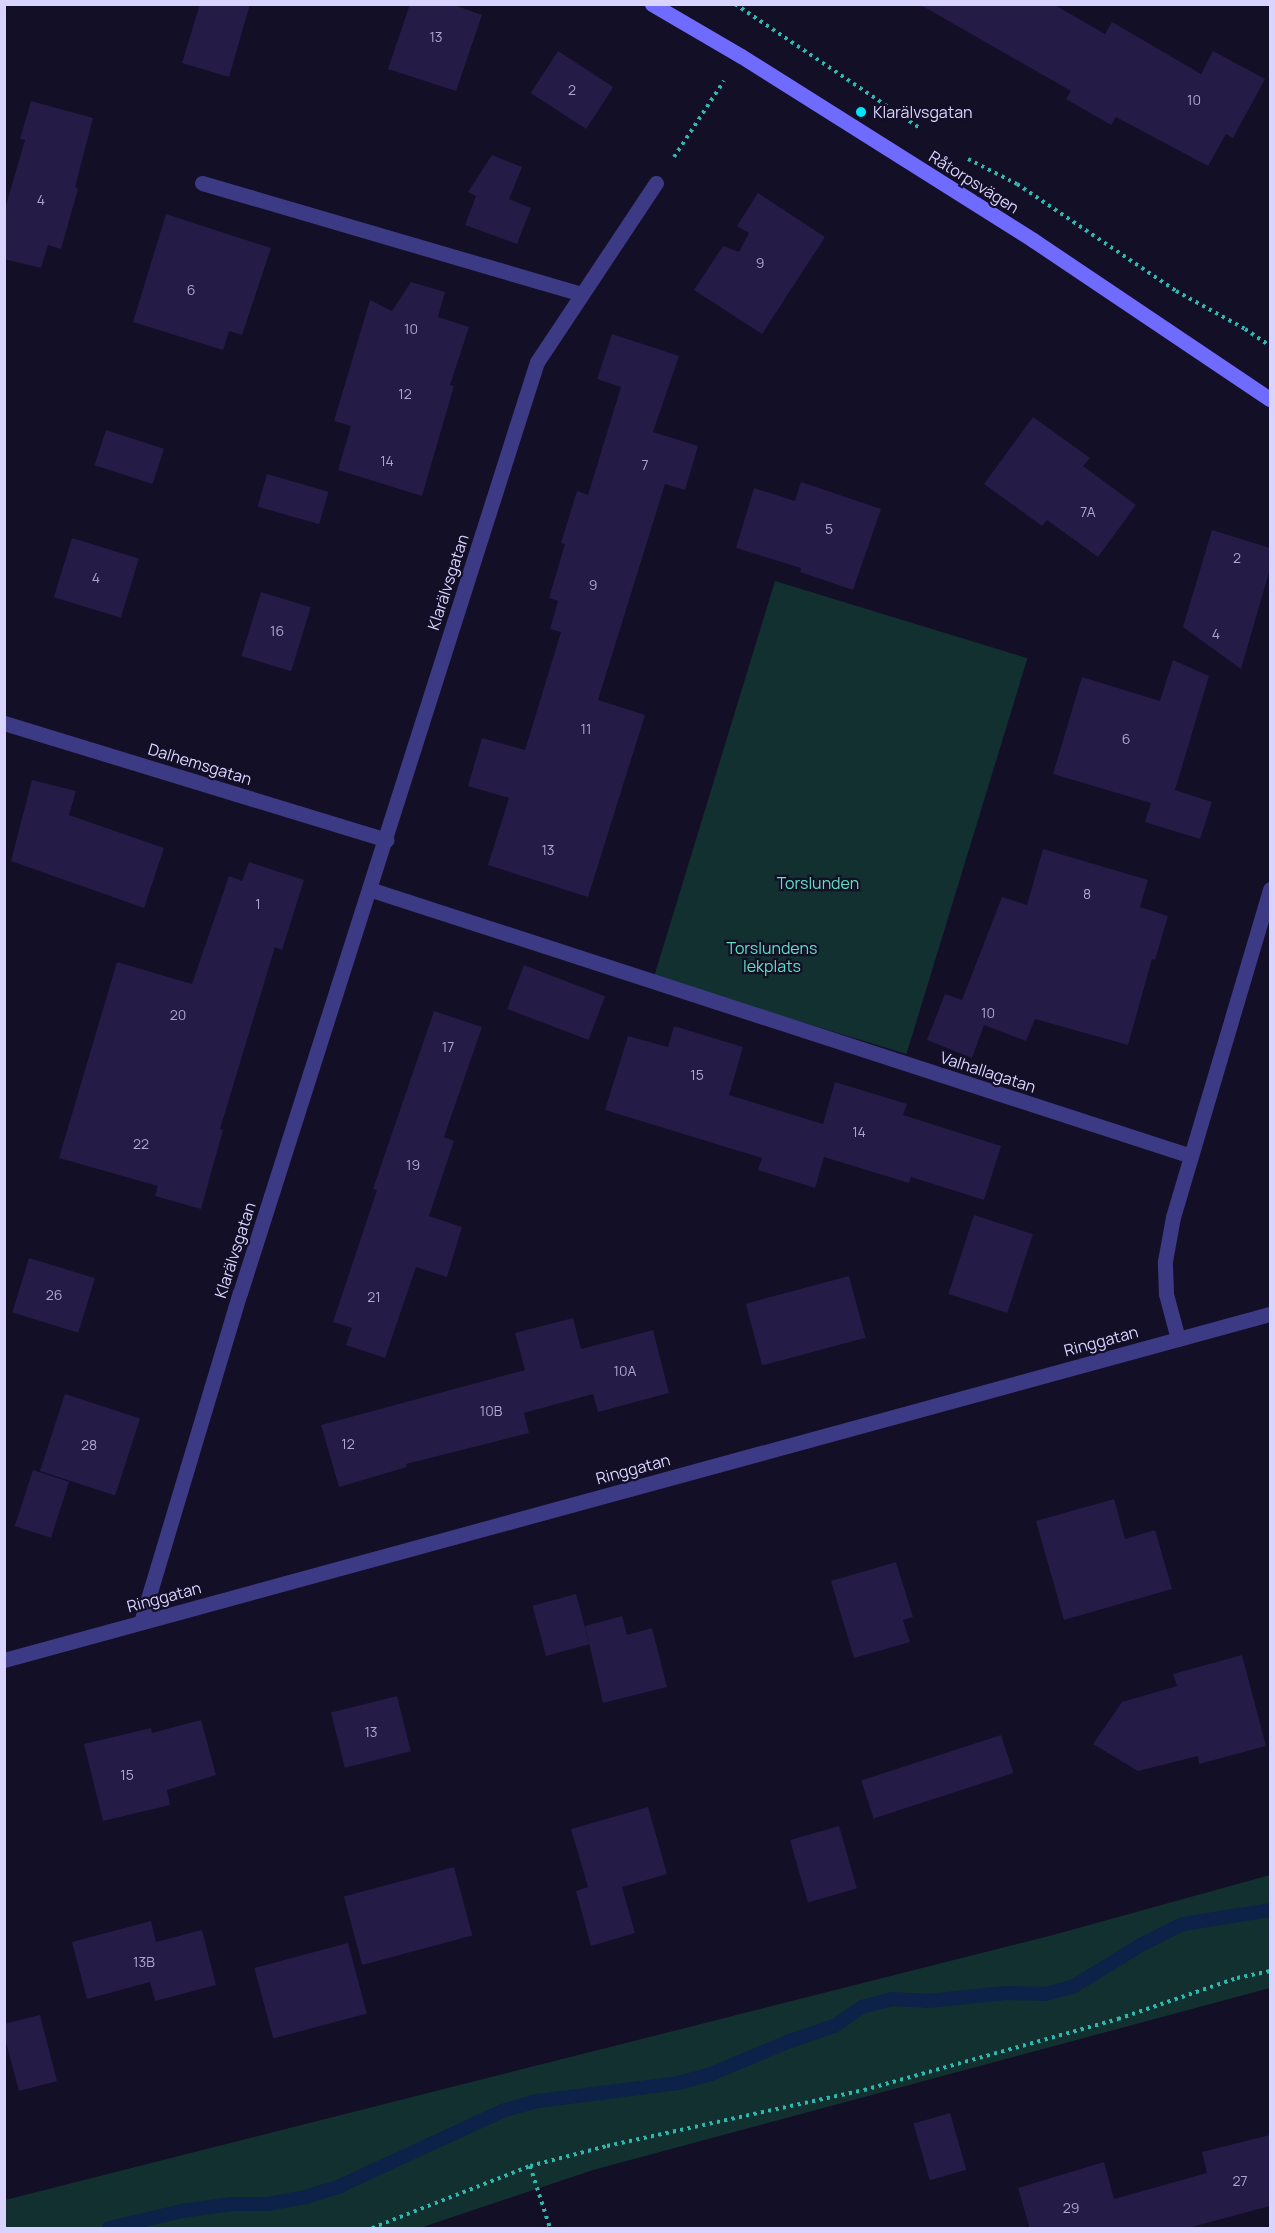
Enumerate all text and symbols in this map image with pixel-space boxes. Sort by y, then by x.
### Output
house number: 13 [429,29,443,45]
house number: 2 [568,82,576,98]
house number: 10 [1187,92,1201,108]
place label: Klarälvsgatan [873,102,973,122]
marker: Klarälvsgatan [854,105,868,119]
street label: Råtorpsvägen [925,147,1023,217]
house number: 4 [37,192,45,208]
house number: 9 [756,255,764,271]
house number: 6 [187,282,195,298]
house number: 10 [404,321,418,337]
house number: 12 [398,386,412,402]
house number: 14 [380,453,394,469]
house number: 7 [641,457,649,473]
house number: 7A [1080,504,1096,520]
house number: 5 [825,521,833,537]
street label: Klarälvsgatan [423,532,473,632]
house number: 2 [1233,550,1241,566]
house number: 4 [92,570,100,586]
house number: 9 [589,577,597,593]
house number: 16 [270,623,284,639]
house number: 4 [1212,626,1220,642]
house number: 11 [581,721,591,737]
house number: 6 [1122,731,1130,747]
street label: Dalhemsgatan [146,739,254,789]
house number: 13 [541,842,555,858]
park label: Torslunden [777,873,859,893]
house number: 8 [1083,886,1091,902]
house number: 1 [255,896,261,912]
park label: Torslundens lekplats [727,938,817,976]
house number: 10 [981,1005,995,1021]
house number: 20 [170,1007,186,1023]
house number: 17 [442,1039,454,1055]
street label: Valhallagatan [938,1048,1038,1096]
house number: 15 [690,1067,704,1083]
house number: 14 [852,1124,866,1140]
house number: 22 [133,1136,149,1152]
house number: 19 [406,1157,420,1173]
street label: Klarälvsgatan [210,1200,260,1300]
house number: 26 [46,1287,62,1303]
house number: 21 [367,1289,381,1305]
street label: Ringgatan [1062,1322,1140,1360]
house number: 10A [614,1363,636,1379]
house number: 10B [480,1403,502,1419]
house number: 12 [341,1436,355,1452]
house number: 28 [81,1437,97,1453]
street label: Ringgatan [594,1450,672,1488]
street label: Ringgatan [125,1578,203,1616]
house number: 13 [364,1724,378,1740]
house number: 15 [120,1767,134,1783]
house number: 13B [133,1954,155,1970]
house number: 27 [1232,2173,1248,2189]
house number: 29 [1063,2200,1079,2216]

